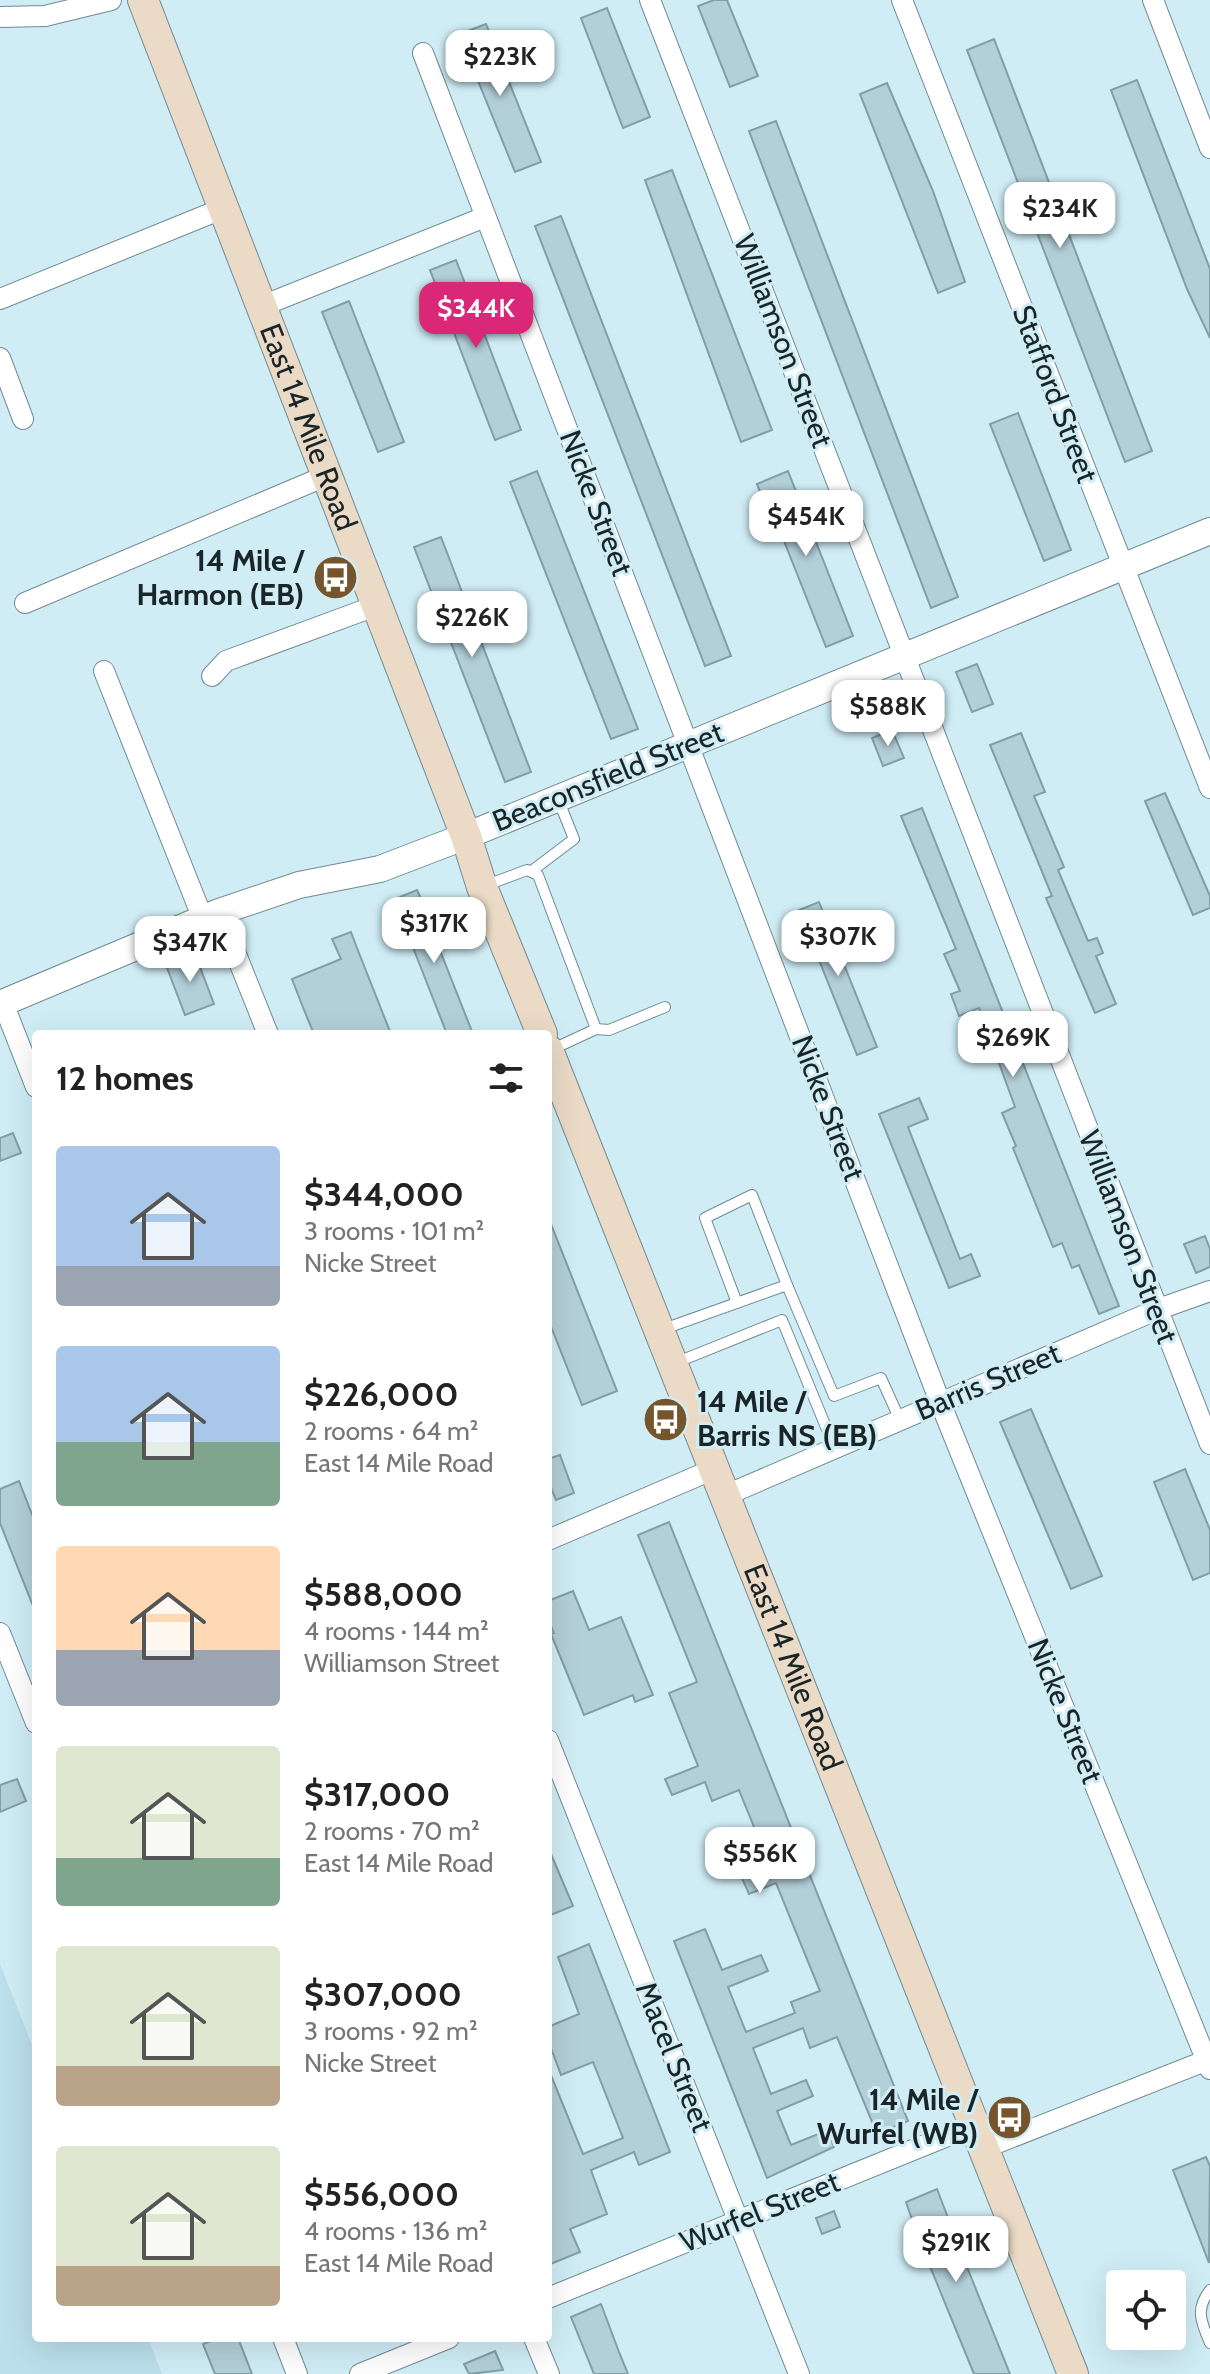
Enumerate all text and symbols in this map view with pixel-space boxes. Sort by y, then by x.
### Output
pin: $223K [444,30,556,98]
text: $223K [464,40,536,72]
pin: $234K [1004,182,1116,250]
text: $234K [1022,192,1098,224]
street label: Williamson Street [726,229,841,453]
pin: $344K [420,282,532,350]
text: $344K [437,292,515,324]
street label: Stafford Street [1005,300,1106,488]
street label: East 14 Mile Road [252,318,365,536]
street label: Nicke Street [552,425,641,581]
pin: $454K [750,490,862,558]
text: $454K [767,500,845,532]
place label: 14 Mile / Harmon (EB) [137,542,305,613]
bus stop icon: 14 Mile / Harmon (EB) [311,554,359,602]
pin: $226K [416,591,528,659]
text: $226K [435,601,509,633]
pin: $588K [832,680,944,748]
text: $588K [850,690,926,722]
street label: Beaconsfield Street [487,713,729,840]
pin: $317K [378,897,490,965]
text: $317K [400,907,468,939]
pin: $307K [782,910,894,978]
pin: $347K [134,916,246,984]
text: $307K [799,920,877,952]
text: $347K [153,926,227,958]
pin: $269K [957,1011,1069,1079]
text: $269K [976,1021,1050,1053]
street label: Nicke Street [784,1030,873,1186]
icon: filters [484,1056,528,1100]
text: 12 homes [56,1057,194,1099]
street label: Williamson Street [1071,1125,1186,1349]
text: $344,000 [304,1173,464,1215]
icon: home [120,1178,216,1274]
text: 3 rooms · 101 m² [304,1215,484,1247]
text: Nicke Street [304,1247,436,1279]
street label: Barris Street [910,1334,1066,1429]
text: $226,000 [304,1373,458,1415]
icon: home [120,1378,216,1474]
place label: 14 Mile / Barris NS (EB) [697,1383,877,1454]
bus stop icon: 14 Mile / Barris NS (EB) [642,1395,690,1443]
text: 2 rooms · 64 m² [304,1415,479,1447]
text: East 14 Mile Road [304,1447,494,1479]
street label: East 14 Mile Road [736,1559,851,1776]
text: $588,000 [304,1573,463,1615]
icon: home [120,1578,216,1674]
text: 4 rooms · 144 m² [304,1615,489,1647]
street label: Nicke Street [1020,1633,1111,1789]
text: Williamson Street [304,1647,499,1679]
text: $317,000 [304,1773,450,1815]
icon: home [120,1778,216,1874]
text: 2 rooms · 70 m² [304,1815,480,1847]
pin: $556K [704,1827,816,1895]
text: $556K [723,1837,797,1869]
text: East 14 Mile Road [304,1847,494,1879]
text: $307,000 [304,1973,462,2015]
street label: Macel Street [628,1977,721,2137]
icon: home [120,1978,216,2074]
text: 3 rooms · 92 m² [304,2015,478,2047]
text: Nicke Street [304,2047,436,2079]
place label: 14 Mile / Wurfel (WB) [817,2081,979,2152]
bus stop icon: 14 Mile / Wurfel (WB) [985,2093,1033,2141]
street label: Wurfel Street [675,2163,845,2260]
text: $556,000 [304,2173,459,2215]
icon: home [120,2178,216,2274]
text: 4 rooms · 136 m² [304,2215,487,2247]
pin: $291K [900,2216,1012,2284]
text: $291K [921,2226,991,2258]
text: East 14 Mile Road [304,2247,494,2279]
map controls [1106,2270,1186,2350]
button: locate [1106,2270,1186,2350]

